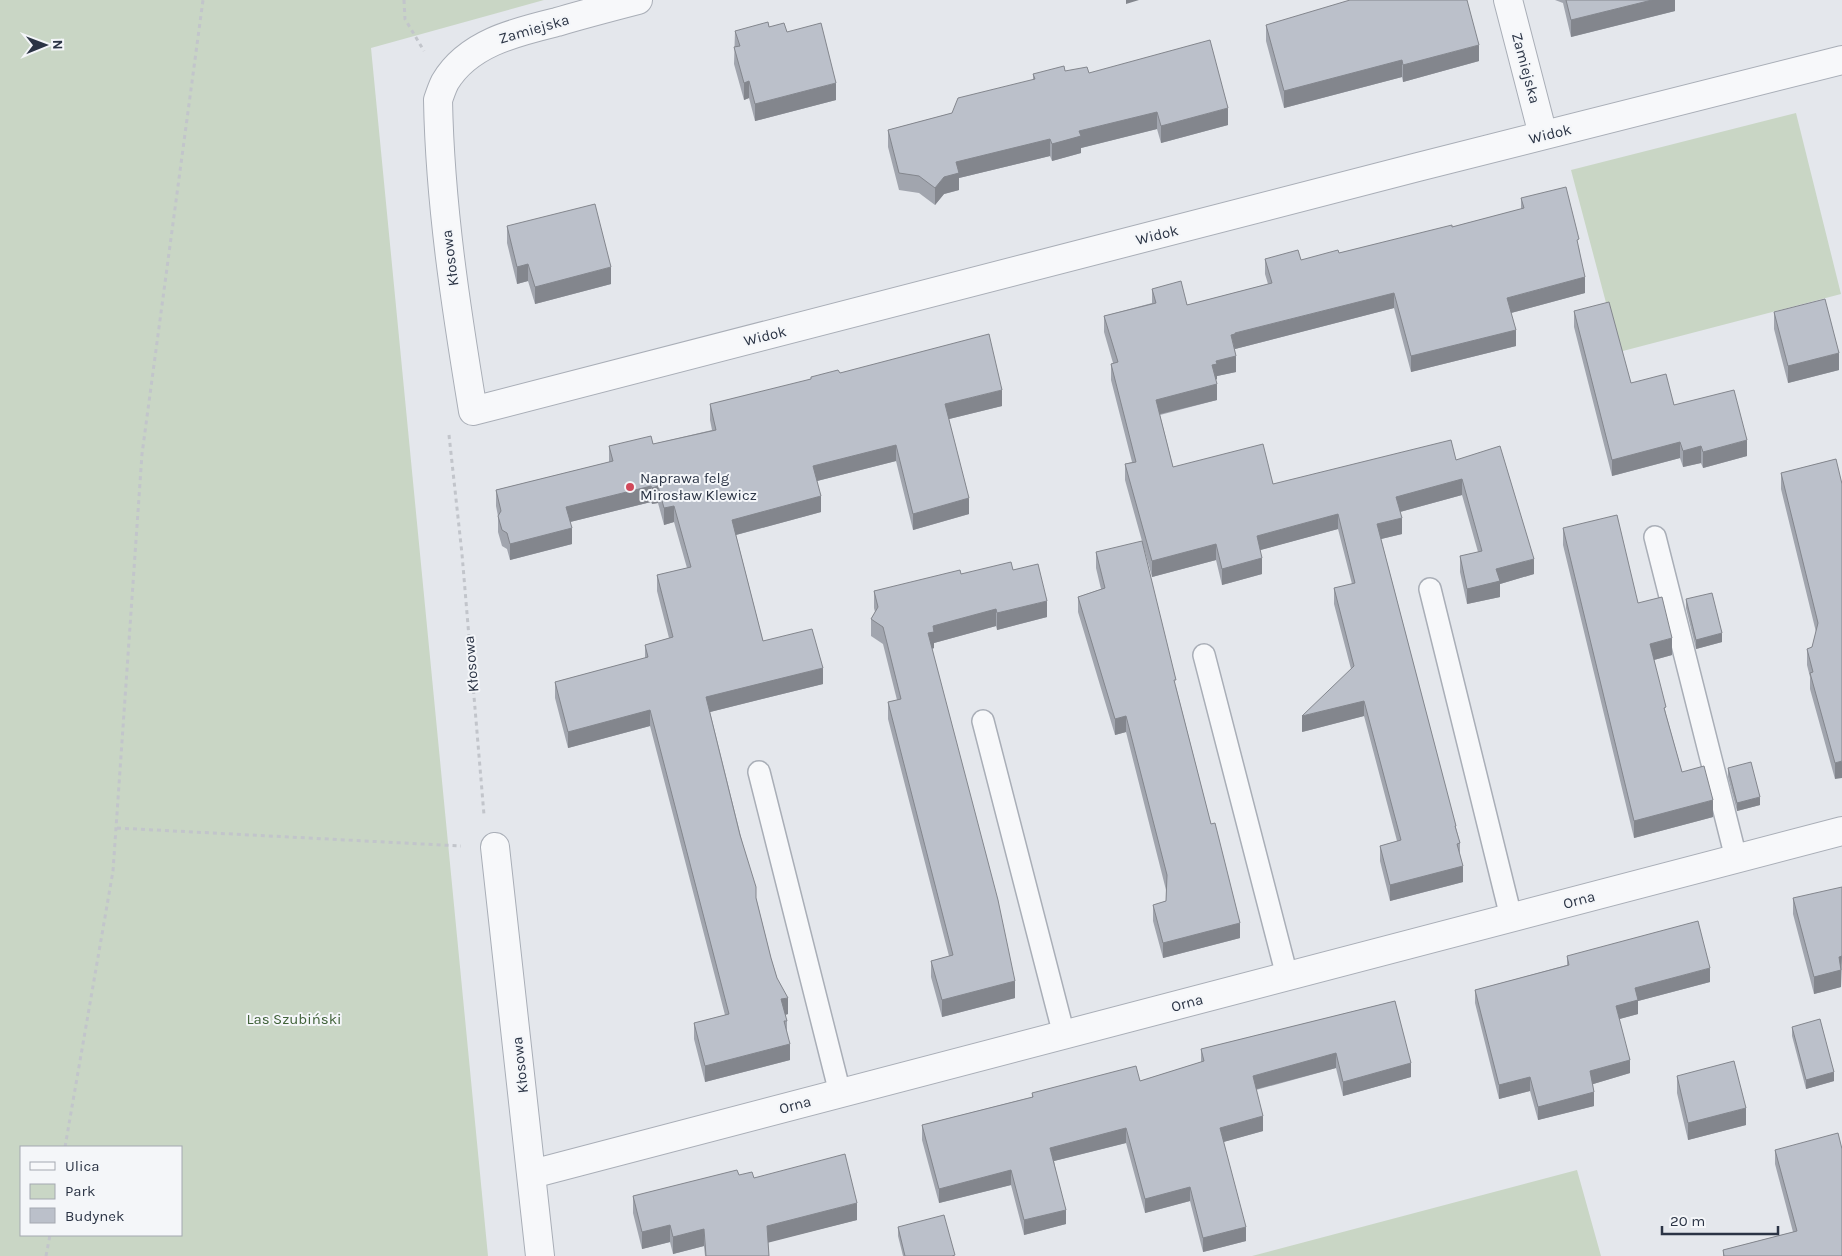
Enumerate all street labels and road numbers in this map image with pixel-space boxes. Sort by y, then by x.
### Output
street label: Zamiejska [497,10,571,48]
street label: Zamiejska [1508,31,1544,105]
street label: Widok [1527,120,1573,148]
street label: Widok [1134,221,1180,249]
street label: Kłosowa [438,229,462,287]
street label: Widok [742,322,788,350]
street label: Kłosowa [460,635,482,693]
street label: Orna [1561,887,1597,913]
street label: Orna [1169,990,1205,1016]
street label: Kłosowa [508,1036,532,1094]
street label: Orna [777,1092,813,1118]

